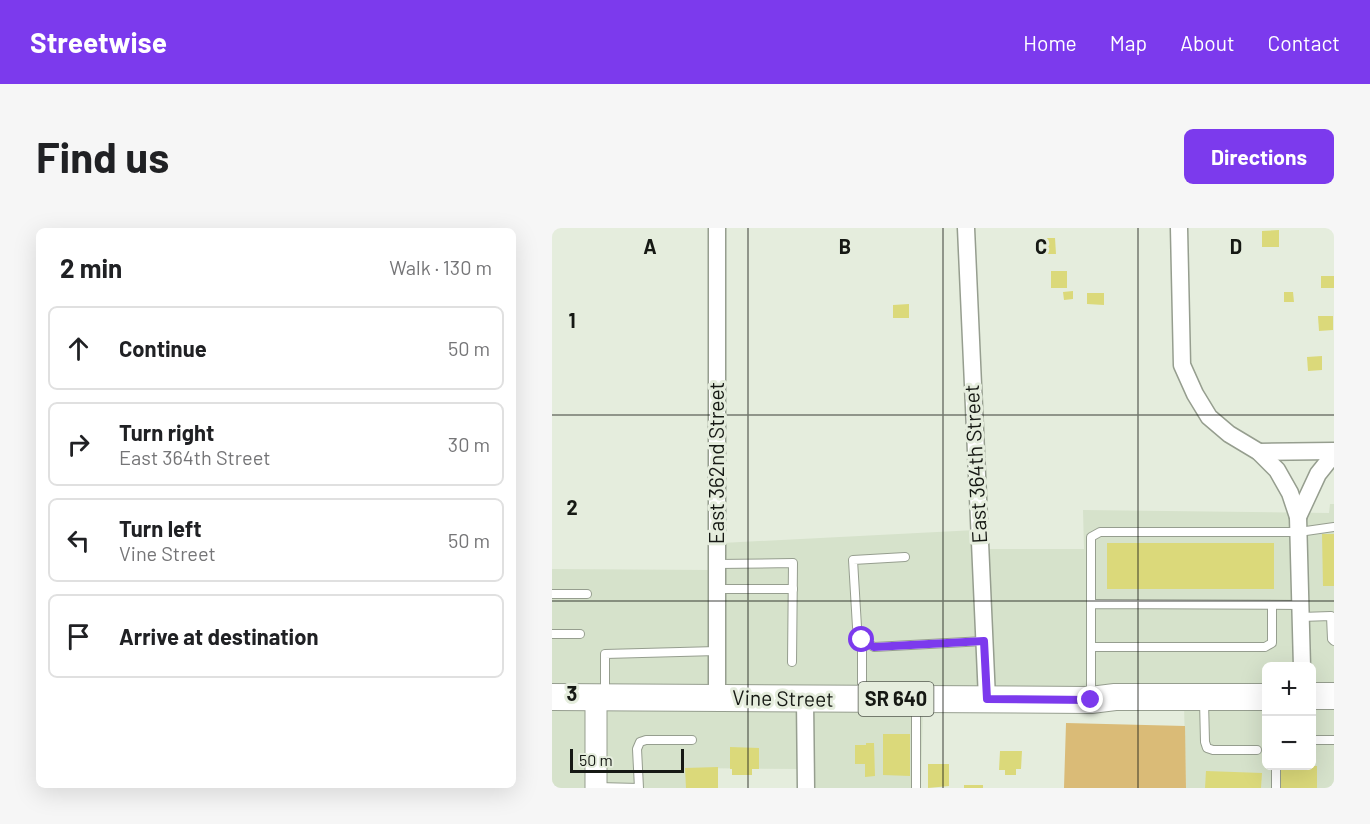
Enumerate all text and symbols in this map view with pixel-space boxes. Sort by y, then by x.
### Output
text: Streetwise [30,25,167,59]
text: Home [1023,30,1077,55]
text: Map [1110,30,1147,55]
text: About [1180,30,1235,55]
text: Contact [1268,30,1340,55]
button: Directions [1184,129,1334,184]
text: Find us [36,131,169,181]
text: A [643,234,657,258]
text: B [839,234,851,258]
text: C [1035,234,1047,258]
text: D [1230,234,1242,258]
text: 2 min [60,252,122,283]
text: Walk · 130 m [389,255,492,279]
text: 1 [568,308,576,332]
icon: ahead [62,332,95,365]
text: Continue [119,335,207,361]
text: 50 m [448,336,490,360]
street label: East 362nd Street [703,382,728,544]
street label: East 364th Street [958,384,991,544]
text: Turn right [119,419,214,445]
icon: right [62,428,95,461]
text: 30 m [448,432,490,456]
text: East 364th Street [119,445,270,469]
text: 2 [566,495,578,519]
text: Turn left [119,515,202,541]
icon: left [62,524,95,557]
text: 50 m [448,528,490,552]
text: Vine Street [119,541,216,565]
icon: arrive [62,620,95,653]
text: Arrive at destination [119,623,318,649]
route start [848,626,874,652]
map controls [1262,662,1316,770]
button: + [1262,662,1316,716]
text: 3 [567,681,577,705]
road number: SR 640 [858,682,934,716]
street label: Vine Street [732,684,834,711]
route end [1077,686,1103,712]
button: − [1262,716,1316,770]
scale bar [570,746,684,774]
text: 50 m [579,750,613,769]

